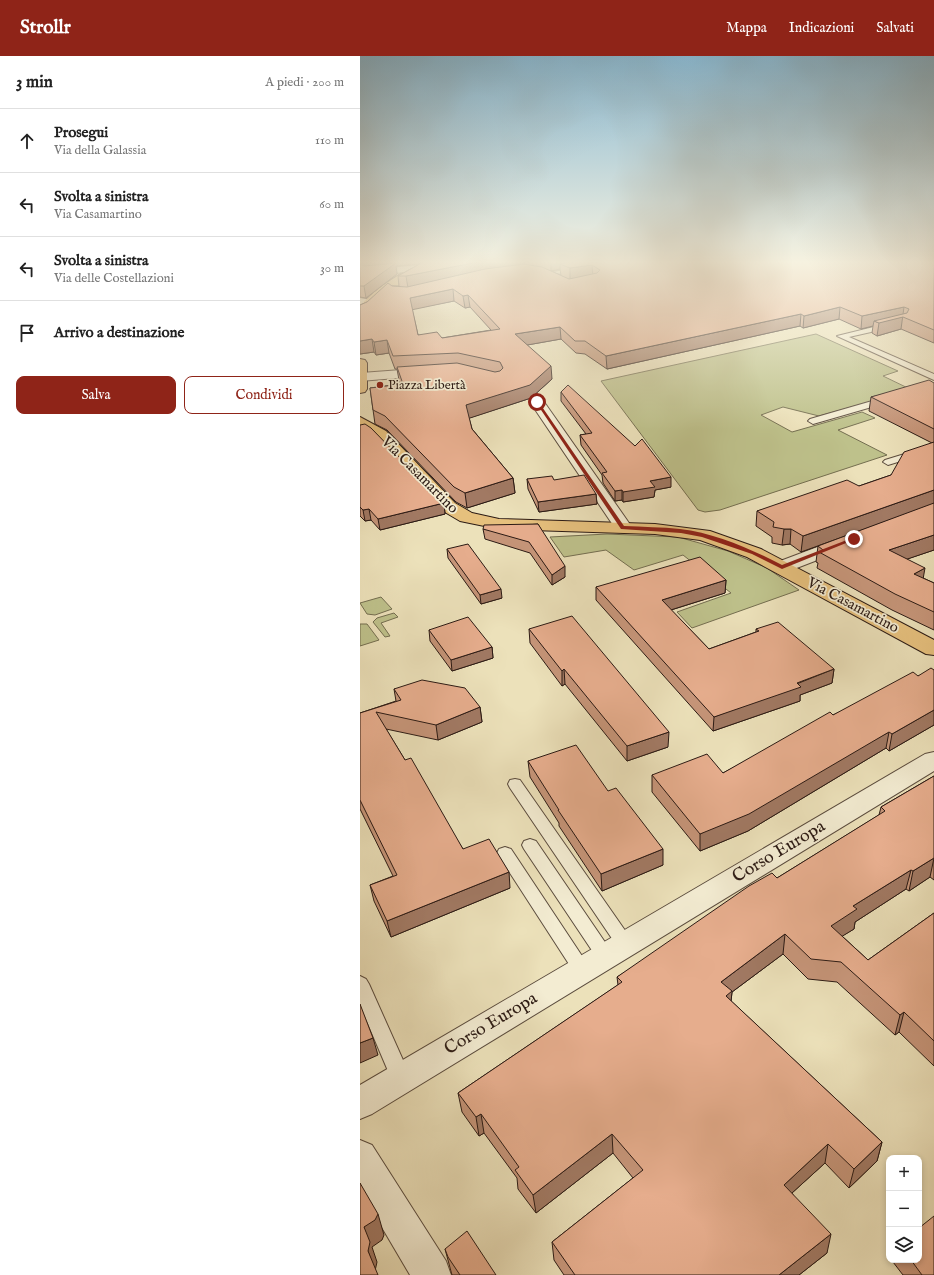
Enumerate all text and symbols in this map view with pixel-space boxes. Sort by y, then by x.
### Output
text: Strollr [20,16,71,40]
text: Mappa [726,19,767,37]
text: Indicazioni [789,19,854,37]
text: Salvati [876,19,914,37]
text: 3 min [16,72,53,93]
text: A piedi · 200 m [265,74,344,91]
text: Prosegui [54,123,108,142]
icon: ahead [16,130,38,152]
text: 110 m [315,132,344,149]
text: Via della Galassia [54,142,146,159]
text: Svolta a sinistra [54,187,149,206]
icon: left [16,194,38,216]
text: 60 m [319,196,344,213]
text: Via Casamartino [54,206,142,223]
text: Svolta a sinistra [54,251,149,270]
icon: left [16,258,38,280]
text: 30 m [320,260,344,277]
text: Via delle Costellazioni [54,270,174,287]
icon: arrive [16,322,38,344]
text: Arrivo a destinazione [54,323,184,342]
button: Salva [16,376,176,414]
button: Condividi [184,376,344,414]
place label: Piazza Libertà [388,377,466,394]
marker: Piazza Libertà [375,380,385,390]
route start [528,393,546,411]
street label: Via Casamartino [377,432,463,518]
route end [845,530,863,548]
street label: Via Casamartino [803,572,902,637]
street label: Corso Europa [728,815,830,889]
street label: Corso Europa [440,987,542,1061]
map controls [886,1155,922,1263]
button: + [886,1155,922,1191]
button: − [886,1191,922,1227]
button: layers [886,1227,922,1263]

